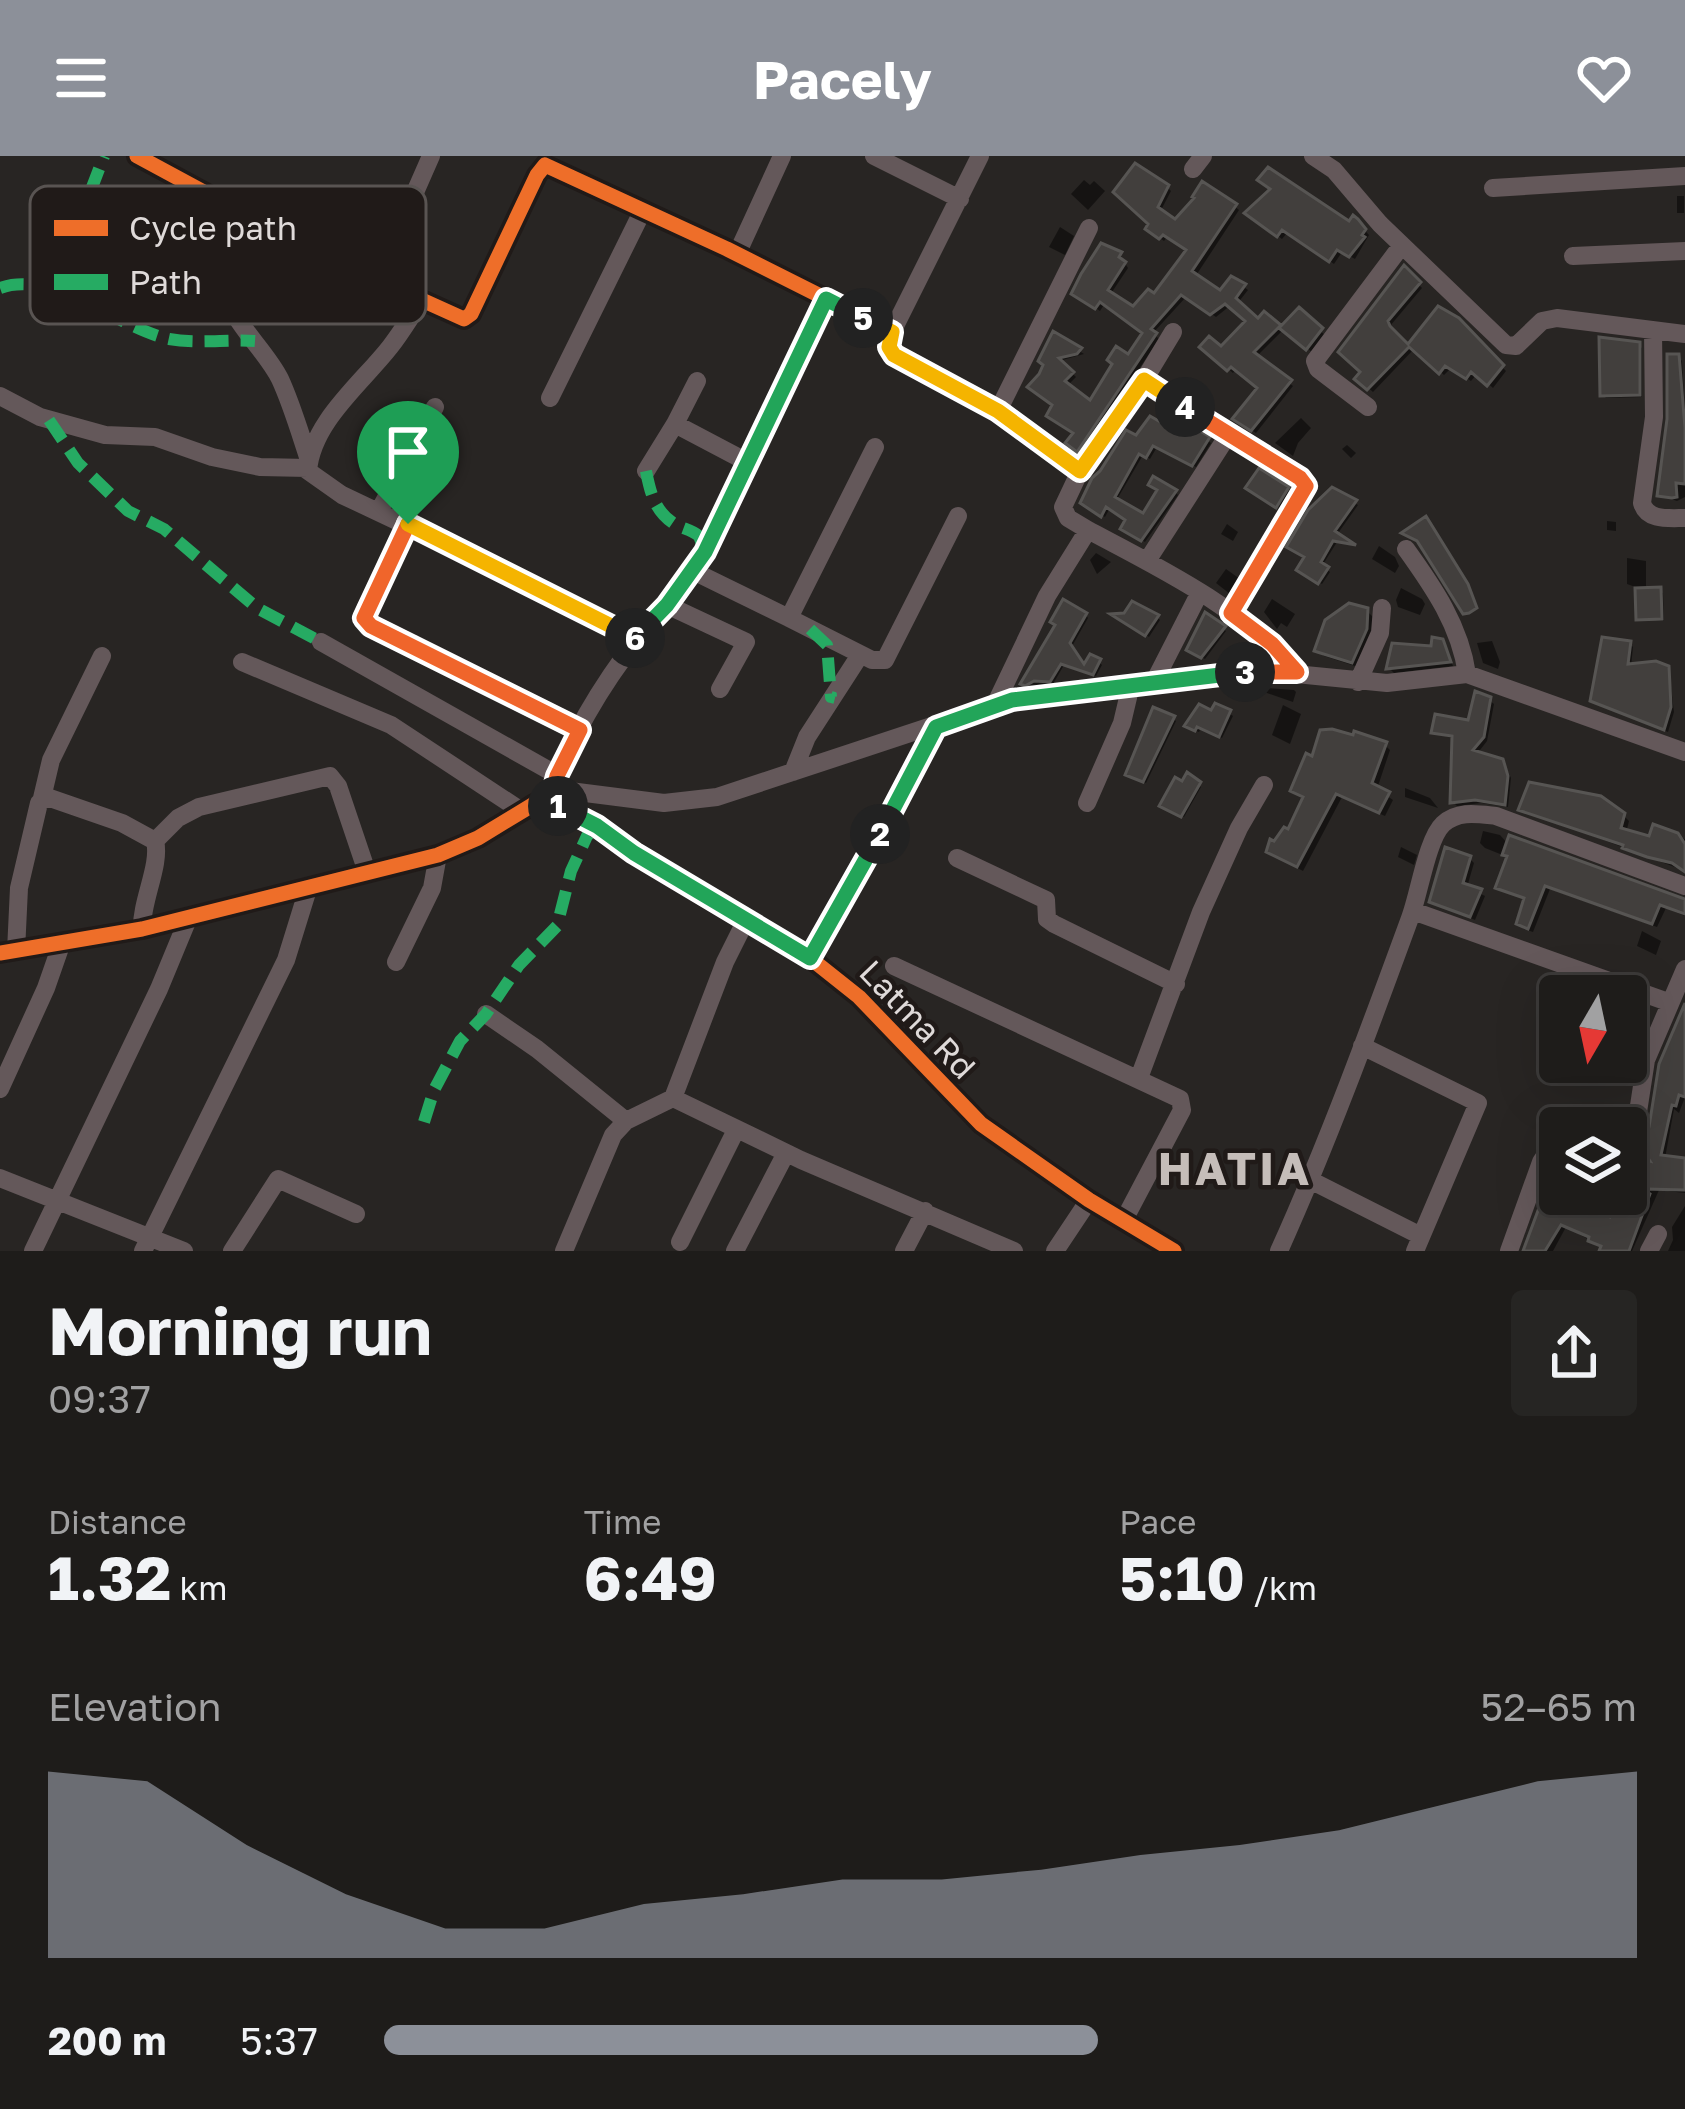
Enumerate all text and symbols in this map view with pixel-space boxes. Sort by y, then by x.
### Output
icon: menu [48,45,114,111]
icon: heart [1571,45,1637,111]
text: Pacely [753,46,932,111]
legend [30,186,426,324]
text: Cycle path [129,208,297,247]
text: Path [129,262,202,301]
pin: 5 [833,288,893,348]
text: 5 [853,298,873,337]
pin: 4 [1155,377,1215,437]
text: 4 [1175,387,1195,426]
pin [357,401,459,524]
icon: arrive [375,419,441,485]
pin: 6 [605,608,665,668]
text: 6 [625,618,645,657]
pin: 3 [1215,642,1275,702]
text: 3 [1235,652,1255,691]
pin: 1 [528,776,588,836]
text: 1 [550,786,567,825]
pin: 2 [850,804,910,864]
text: 2 [870,814,890,853]
street label: Latma Rd [852,952,984,1086]
north arrow [1539,975,1647,1083]
map controls [1539,975,1647,1215]
button: layers [1539,1107,1647,1215]
district label: HATIA [1158,1141,1312,1195]
text: Morning run [48,1290,432,1370]
button: share [1511,1290,1637,1416]
text: 09:37 [48,1375,151,1422]
text: Distance [48,1502,187,1541]
text: Time [584,1502,661,1541]
text: Pace [1119,1502,1196,1541]
text: 1.32 [48,1541,171,1613]
text: 6:49 [584,1541,717,1613]
text: 5:10 [1119,1541,1245,1613]
text: km [171,1568,227,1607]
text: /km [1245,1568,1317,1607]
text: Elevation [48,1683,221,1730]
text: 52–65 m [1481,1683,1637,1730]
text: 200 m [48,2017,166,2064]
text: 5:37 [240,2017,318,2064]

